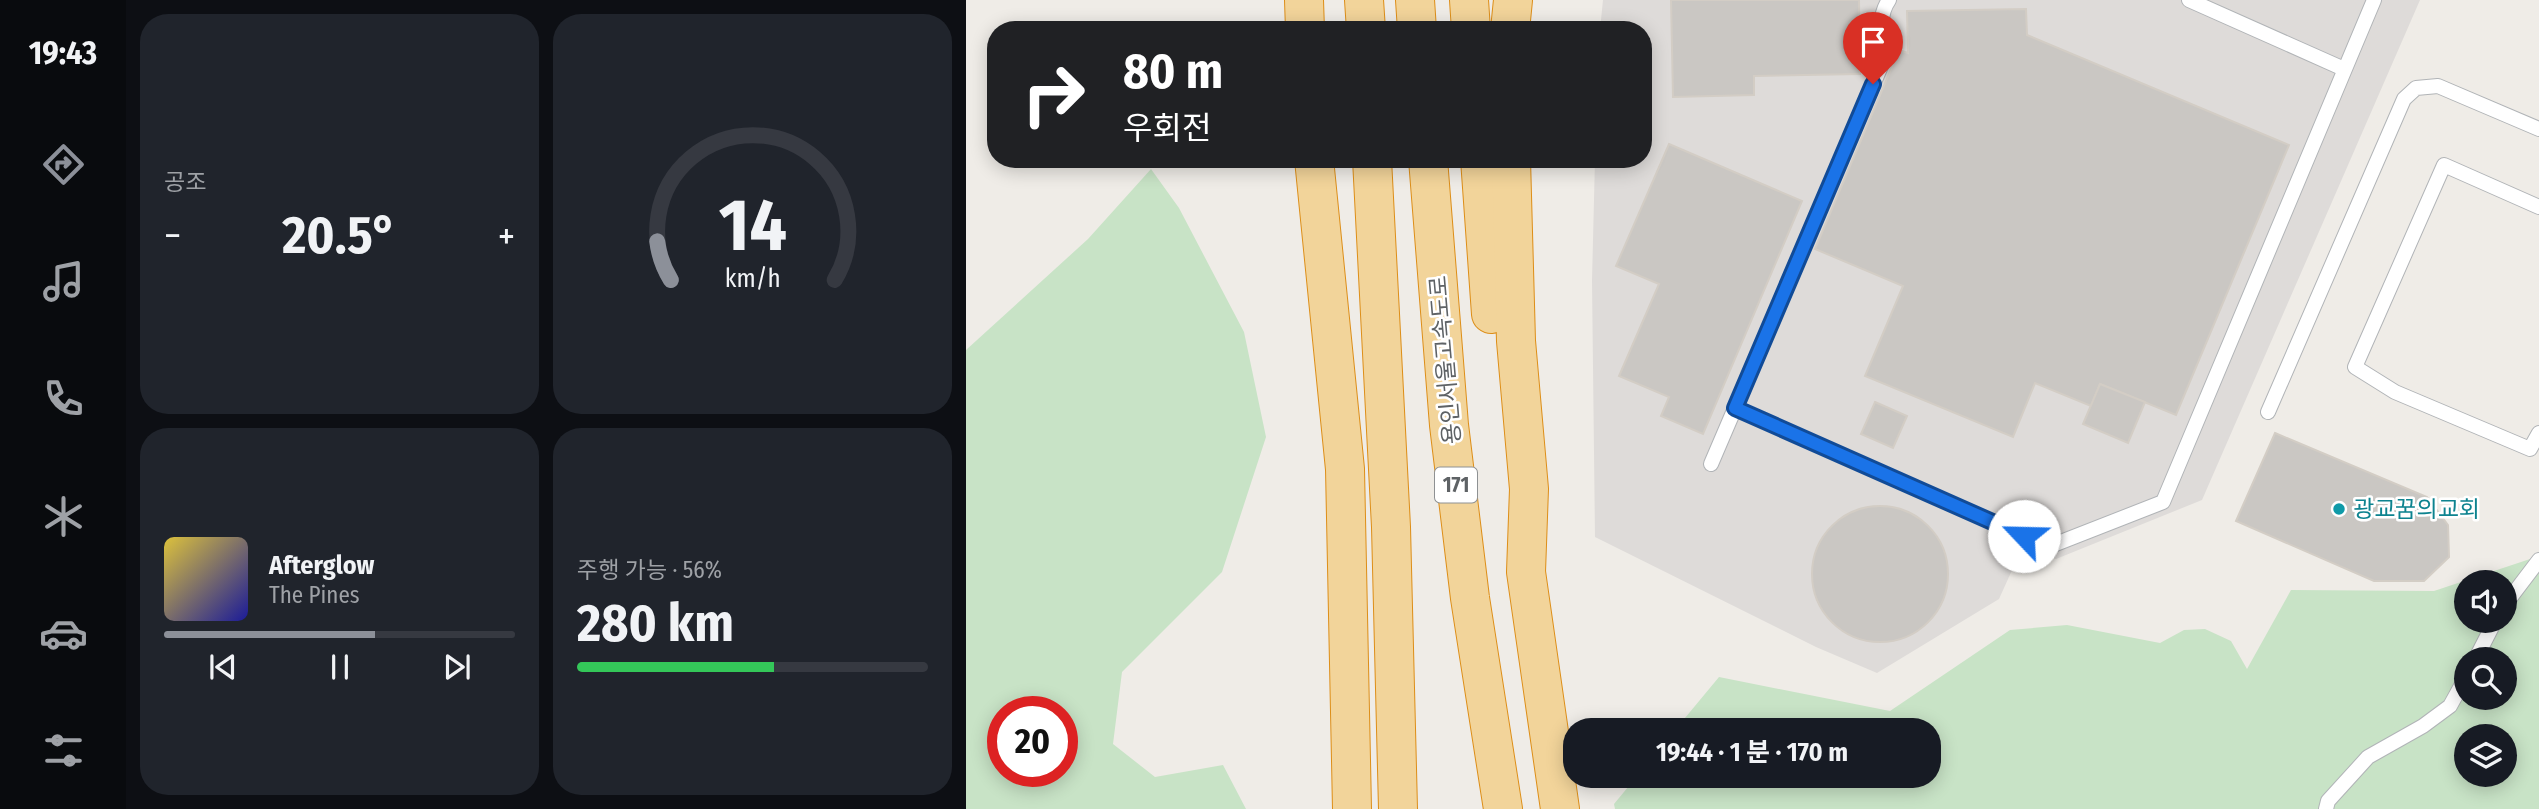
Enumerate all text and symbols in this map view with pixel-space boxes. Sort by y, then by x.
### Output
pin [1843,12.0,1903,84]
icon: arrive [1854,23,1892,61]
text: 19:43 [29,34,97,72]
text: 80 m [1123,42,1223,101]
icon: right [1008,49,1099,140]
text: 우회전 [1123,109,1211,147]
icon: directions [39,140,88,189]
text: 공조 [164,168,206,196]
text: 14 [718,182,787,269]
text: 20.5° [282,204,397,267]
text: − [164,213,181,259]
text: + [498,213,515,259]
icon: music [39,257,88,306]
text: km/h [725,264,780,294]
street label: 용인서울고속도로 [1424,274,1466,446]
icon: phone [39,374,88,423]
road number: 171 [1435,468,1477,503]
icon: climate [39,492,88,541]
place label: 광교꿈의교회 [2353,495,2480,523]
position arrow [1987,499,2061,573]
marker: 광교꿈의교회 [2331,501,2347,517]
text: Afterglow [269,550,374,581]
text: 주행 가능 · 56% [577,556,722,584]
map controls [2454,570,2517,787]
button: sound [2454,570,2517,633]
text: The Pines [269,581,360,609]
text: 280 km [577,592,734,655]
icon: car [39,609,88,658]
button: search [2454,647,2517,710]
icon: previous [204,648,242,686]
icon: pause [321,648,359,686]
icon: next [438,648,476,686]
speed limit sign: 20 [987,696,1078,787]
button: layers [2454,724,2517,787]
icon: filters [39,726,88,775]
text: 19:44 · 1 분 · 170 m [1656,737,1848,768]

